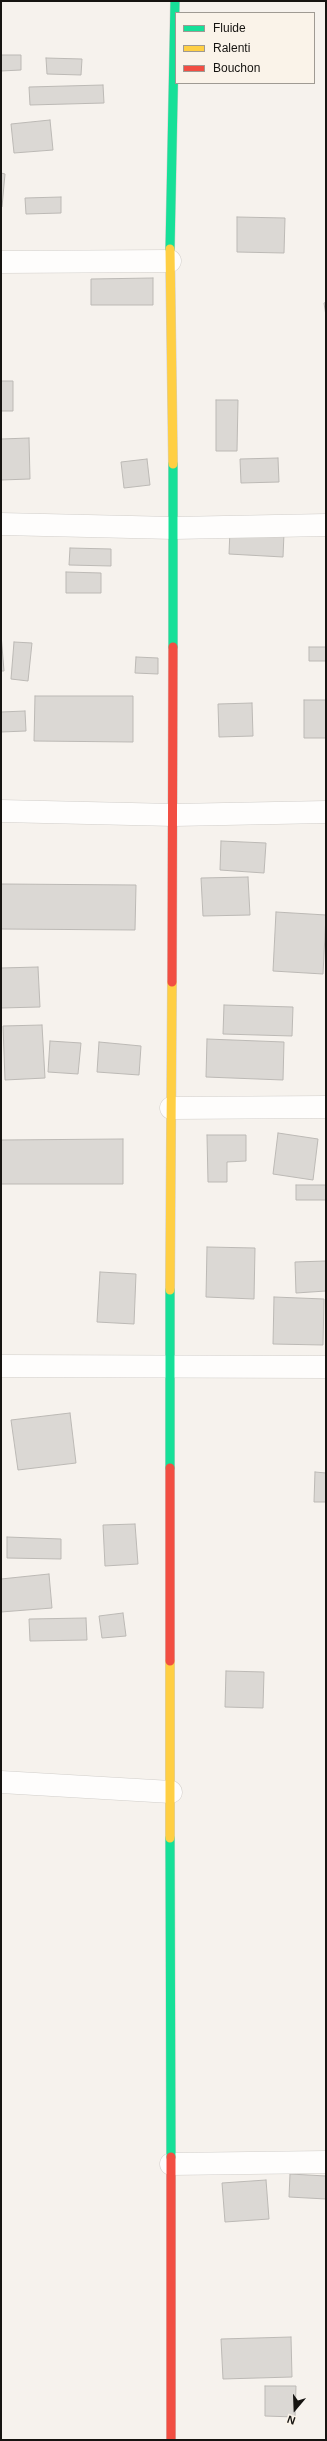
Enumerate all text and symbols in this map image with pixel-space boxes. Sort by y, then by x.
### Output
legend [175,12,315,84]
text: Fluide [213,21,246,35]
text: Ralenti [213,41,250,55]
text: Bouchon [213,61,260,75]
north arrow [275,2389,315,2429]
text: N [285,2413,297,2427]

